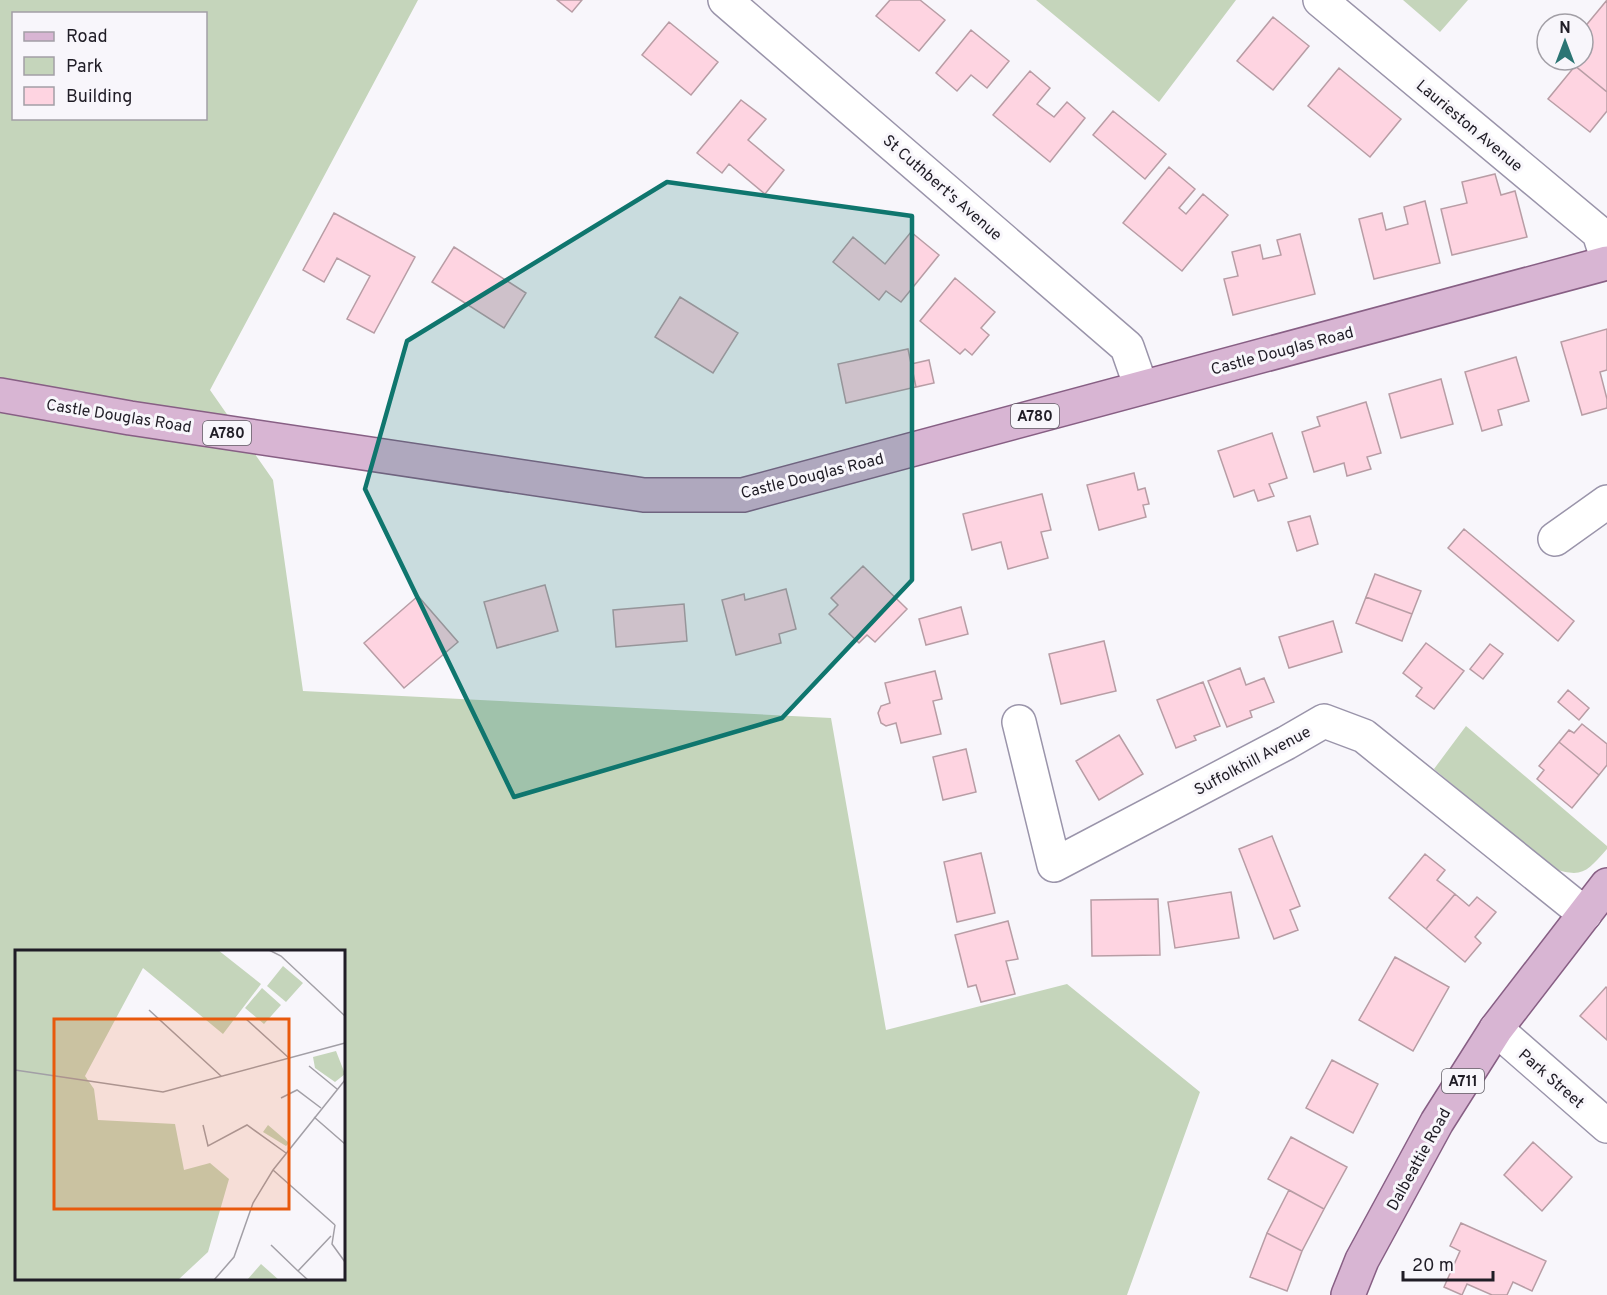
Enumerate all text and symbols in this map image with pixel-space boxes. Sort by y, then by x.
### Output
legend [12,12,207,120]
north arrow [1535,12,1595,72]
text: N [1559,19,1571,39]
text: Road [66,26,108,49]
text: Park [66,56,103,79]
street label: Laurieston Avenue [1411,76,1526,177]
text: Building [66,86,132,109]
street label: St Cuthbert's Avenue [878,131,1005,246]
street label: Castle Douglas Road [1209,323,1356,381]
street label: Castle Douglas Road [45,396,193,438]
road number: A780 [1011,404,1059,428]
road number: A780 [203,421,251,445]
street label: Castle Douglas Road [739,449,886,504]
street label: Suffolkhill Avenue [1191,723,1315,801]
inset map [15,950,345,1280]
street label: Park Street [1514,1045,1588,1114]
road number: A711 [1442,1069,1484,1093]
street label: Dalbeattie Road [1383,1105,1456,1215]
scale bar [1403,1244,1493,1282]
text: 20 m [1412,1255,1454,1278]

